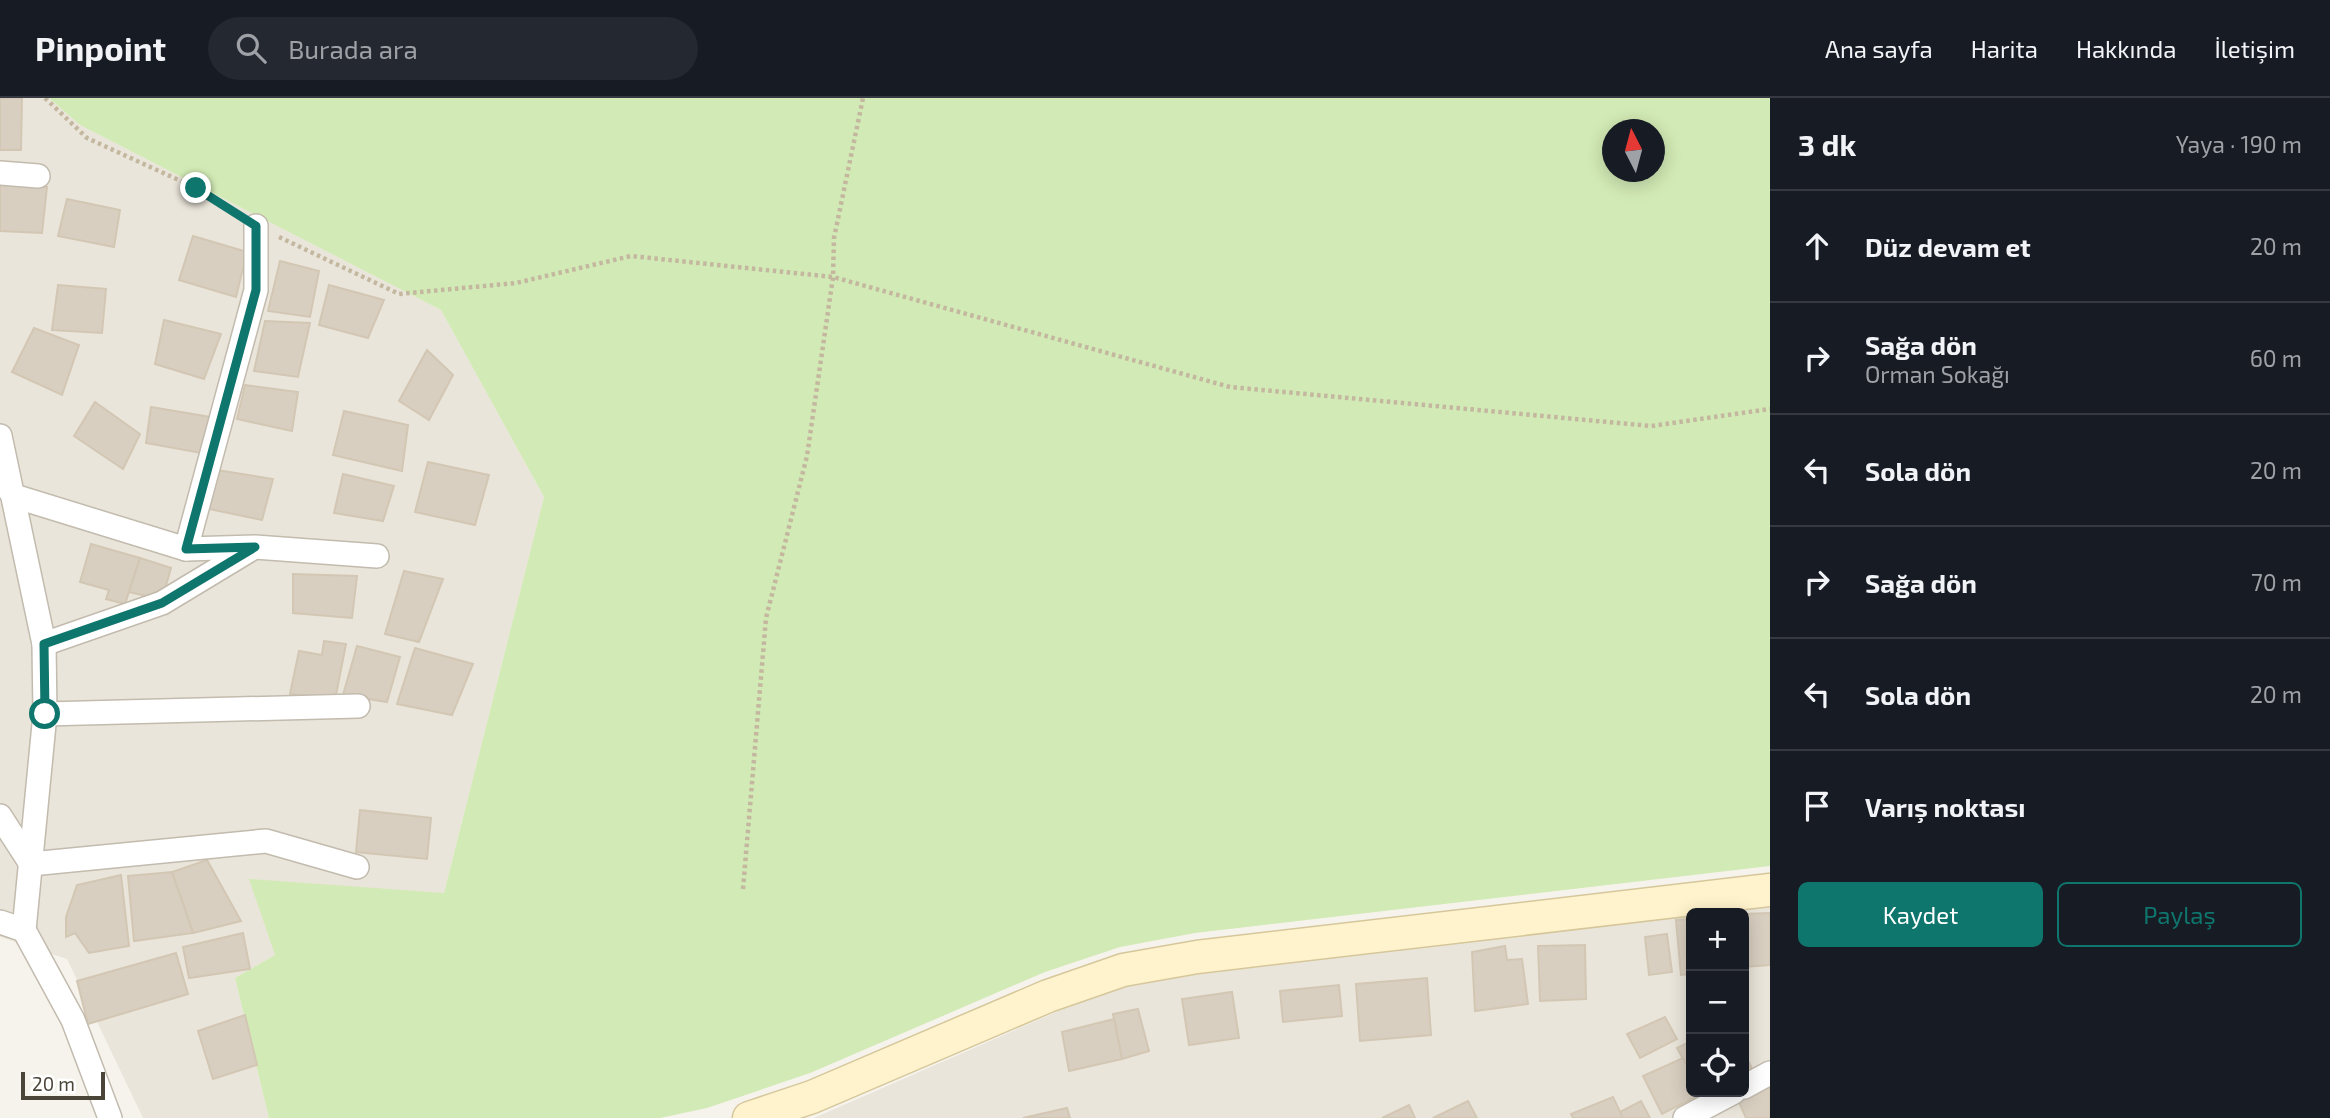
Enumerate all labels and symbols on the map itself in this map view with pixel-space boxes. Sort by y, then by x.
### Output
north arrow [1602,119,1665,182]
route end [180,172,211,203]
route start [29,698,60,729]
scale bar [21,1069,105,1101]

